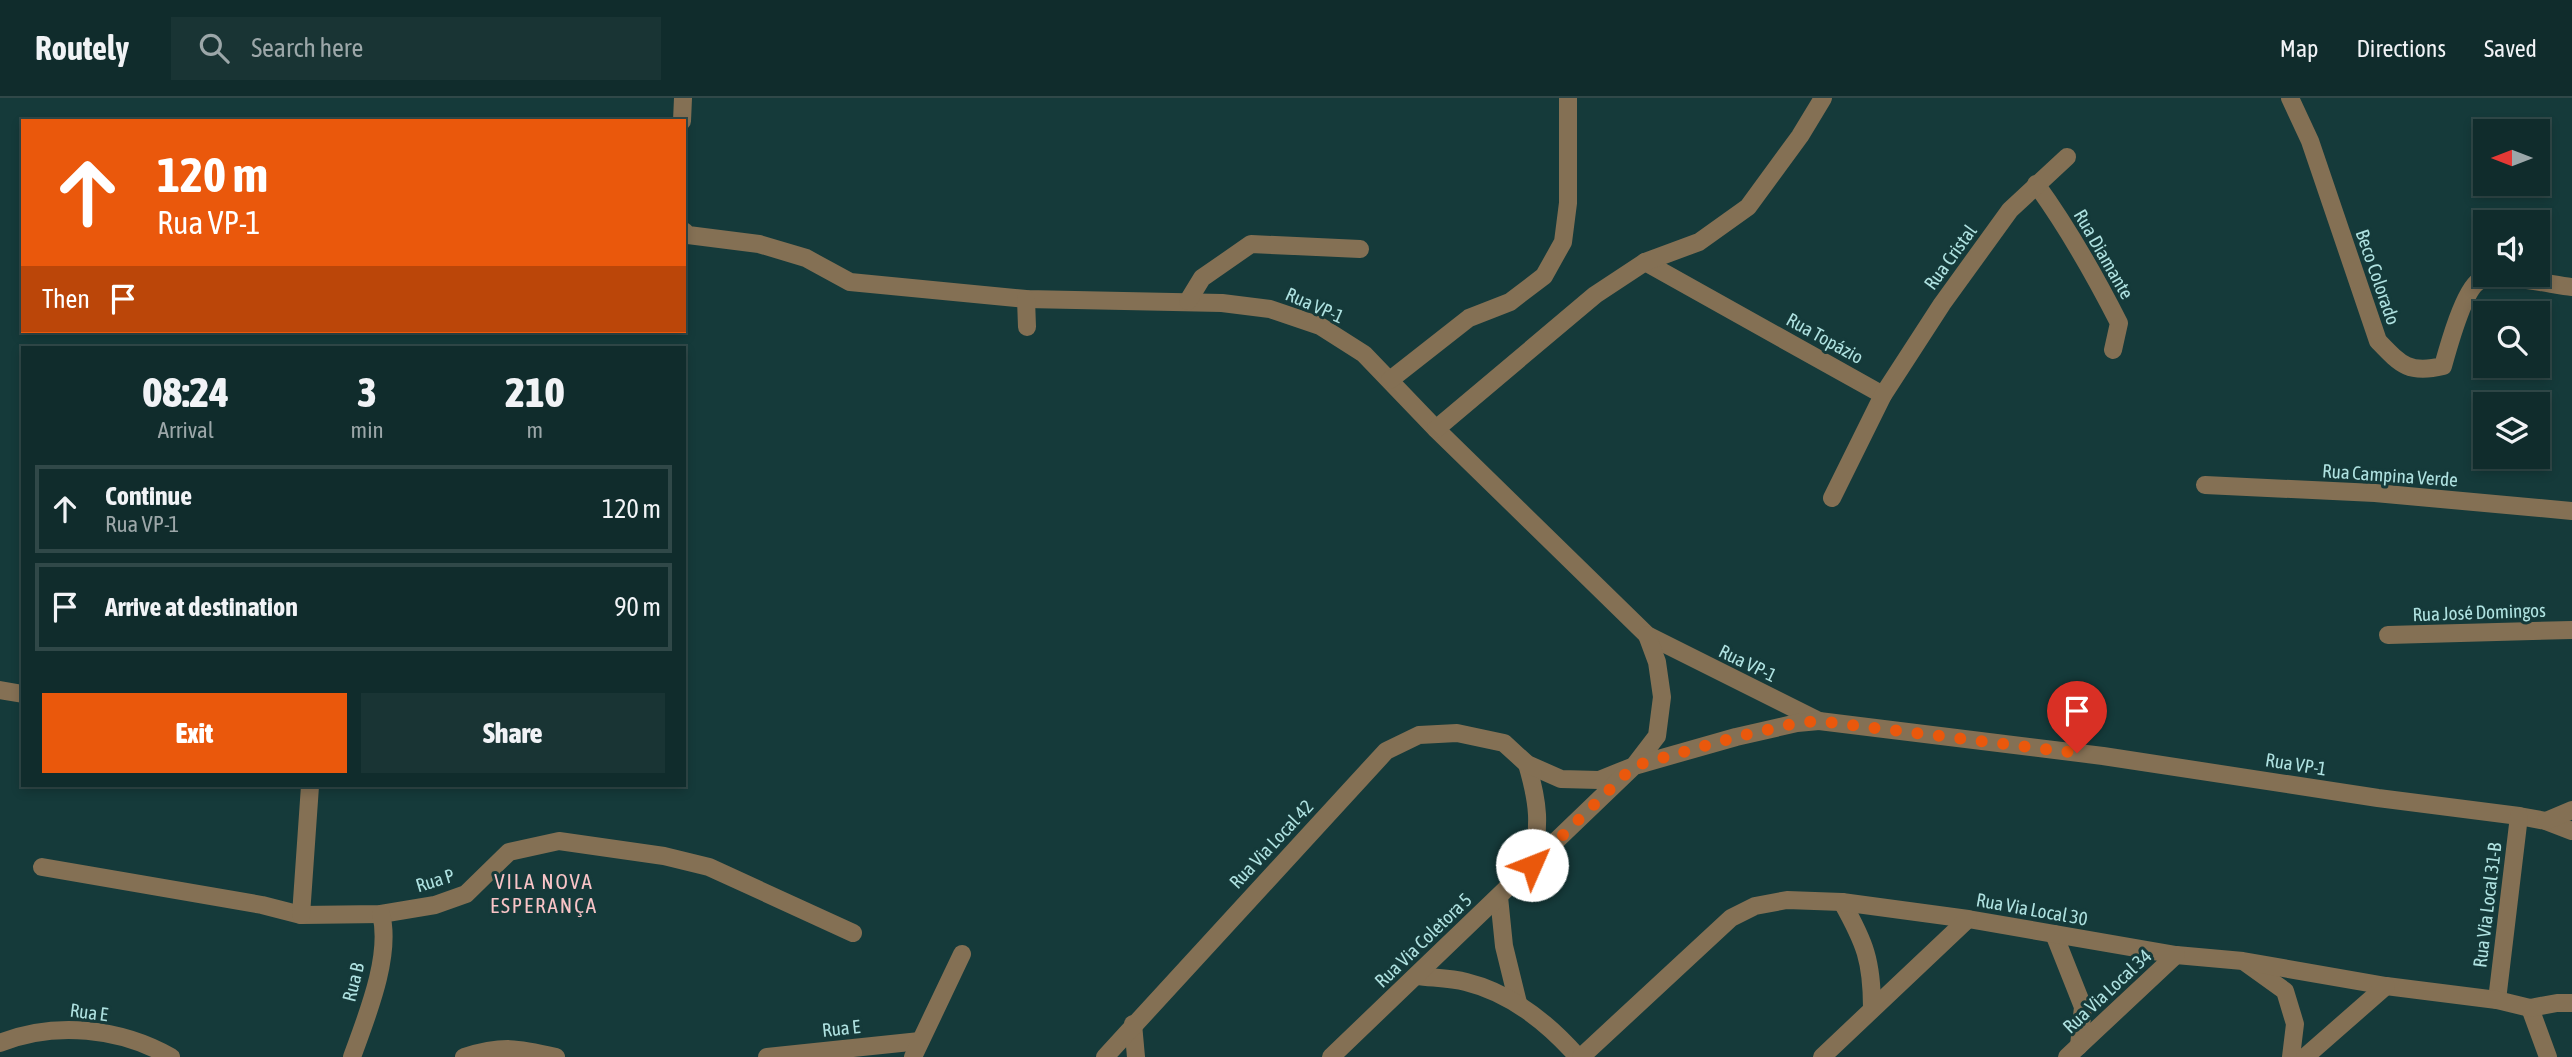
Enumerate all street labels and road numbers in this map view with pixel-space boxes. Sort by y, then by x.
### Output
street label: Rua Diamante [2070,205,2138,303]
street label: Rua Cristal [1919,220,1981,294]
street label: Beco Colorado [2351,226,2405,328]
street label: Rua VP-1 [1282,282,1348,328]
street label: Rua Topázio [1783,308,1867,368]
street label: Rua Campina Verde [2321,459,2459,491]
street label: Rua José Domingos [2412,599,2546,625]
street label: Rua VP-1 [1716,640,1780,686]
street label: Rua VP-1 [2264,748,2328,780]
street label: Rua Via Local 42 [1224,795,1318,893]
street label: Rua Via Local 31-B [2468,841,2506,969]
street label: Rua P [413,864,457,896]
street label: Rua Via Coletora 5 [1370,888,1476,992]
street label: Rua Via Local 30 [1975,888,2090,930]
street label: Rua Via Local 34 [2058,944,2156,1038]
street label: Rua B [338,960,368,1004]
street label: Rua E [69,999,109,1025]
street label: Rua E [821,1015,861,1041]

